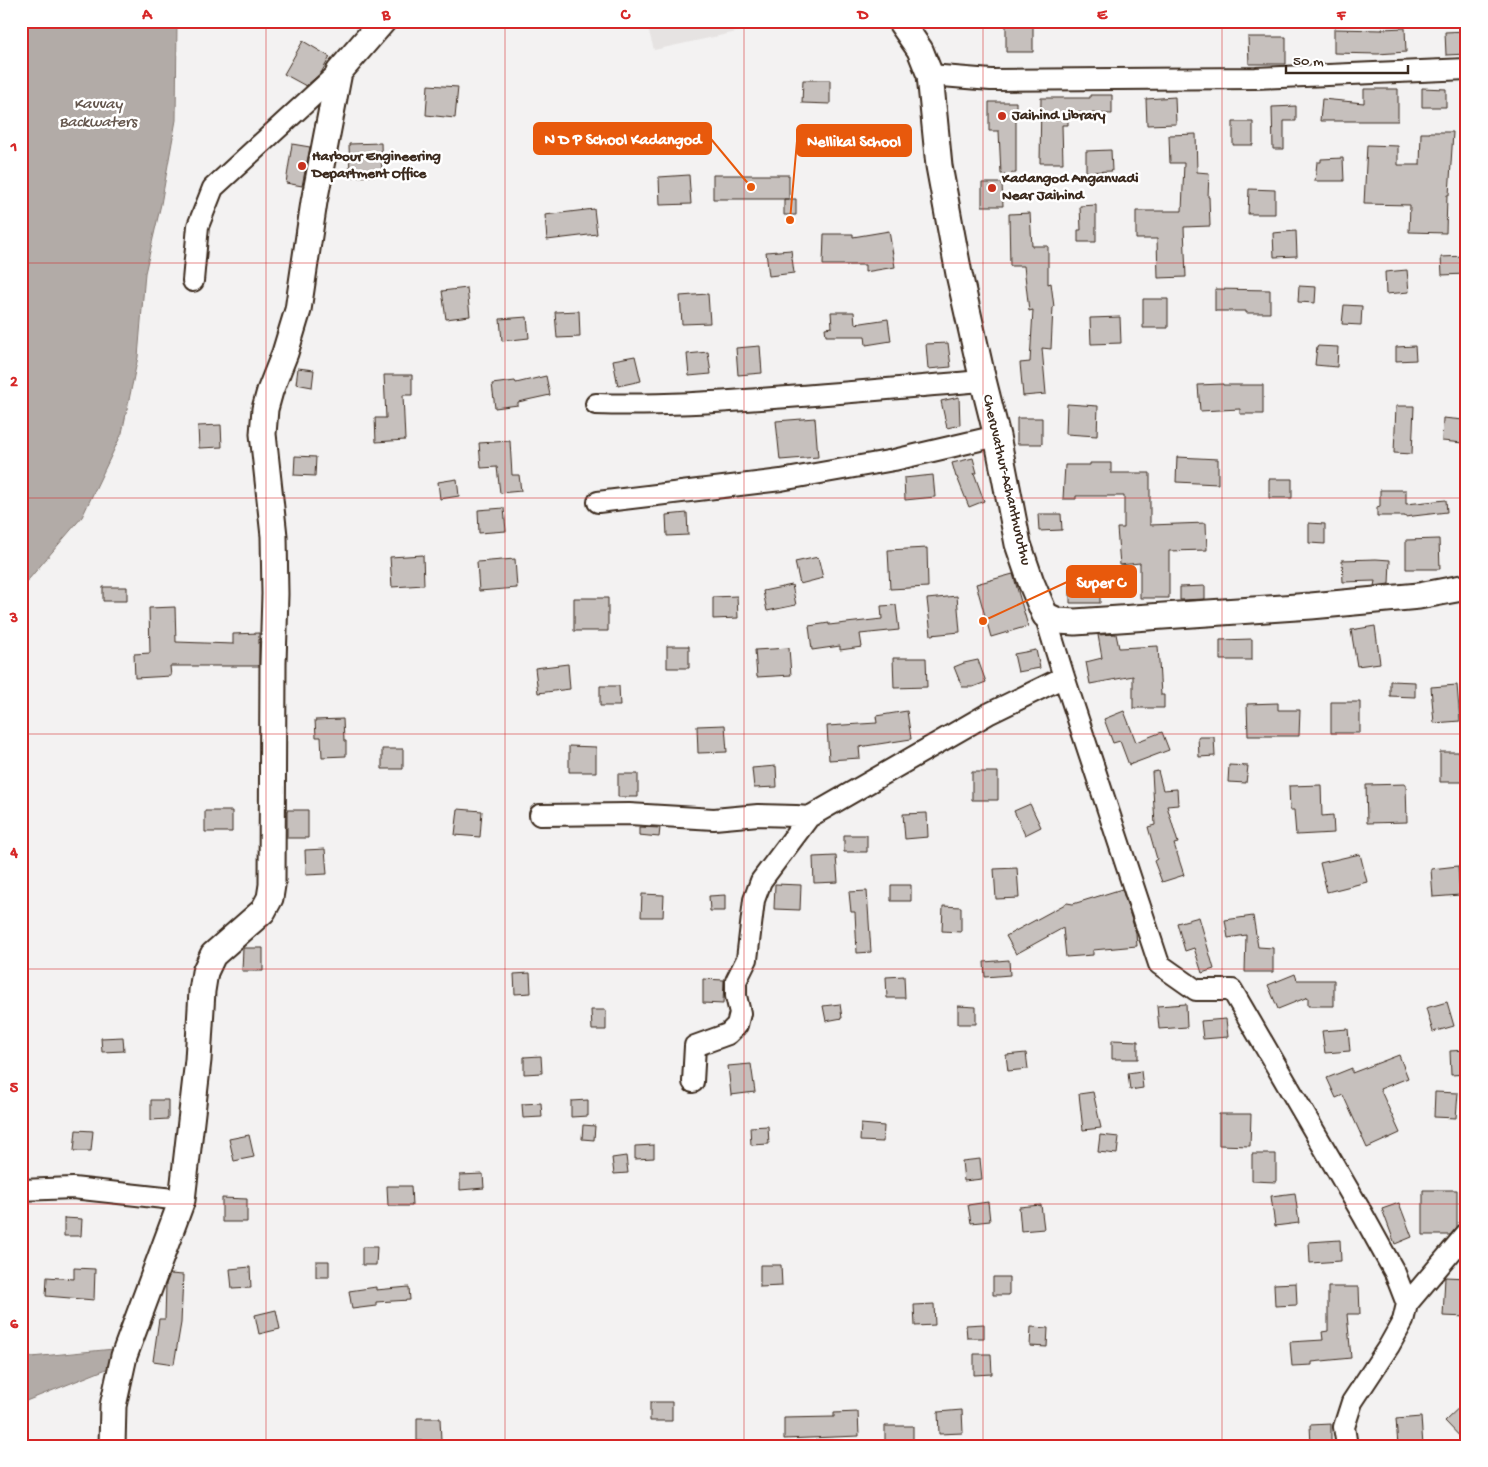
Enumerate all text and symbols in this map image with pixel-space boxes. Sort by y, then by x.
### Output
text: A [141,7,153,26]
text: B [381,7,391,26]
text: C [620,7,631,26]
text: D [856,7,869,26]
text: E [1097,7,1108,26]
text: F [1336,7,1347,26]
scale bar [1286,42,1408,74]
text: 50 m [1293,53,1324,71]
water label: Kavvay Backwaters [59,96,139,133]
place label: Jaihind Library [1011,107,1106,125]
marker: Jaihind Library [996,110,1008,122]
callout: N D P School Kadangod [534,123,711,154]
callout: Nellikal School [797,125,911,156]
text: N D P School Kadangod [545,132,703,151]
text: Nellikal School [807,134,902,153]
text: 1 [10,139,17,158]
place label: Harbour Engineering Department Office [310,148,441,183]
marker: Harbour Engineering Department Office [296,160,308,172]
place label: Kadangod Anganvadi Near Jaihind [1001,170,1138,205]
marker: Kadangod Anganvadi Near Jaihind [986,182,998,194]
text: 2 [10,374,18,393]
street label: Cheruvathur-Achanthuruthu [978,393,1034,567]
callout: Super C [1067,566,1136,597]
text: Super C [1076,575,1127,594]
text: 3 [9,610,18,629]
text: 4 [9,845,18,864]
text: 5 [10,1080,19,1099]
text: 6 [10,1316,19,1335]

